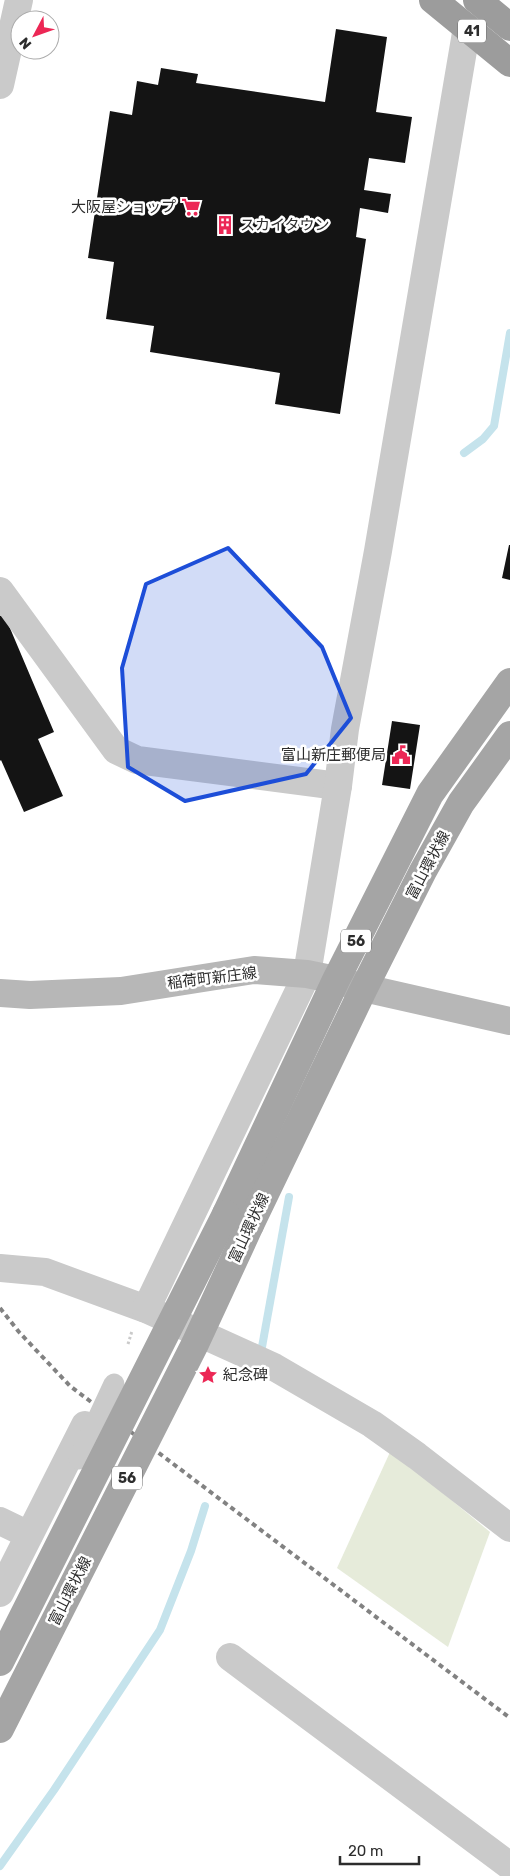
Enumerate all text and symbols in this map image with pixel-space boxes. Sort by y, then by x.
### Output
north arrow [10,10,60,60]
road number: 41 [458,20,486,42]
text: N [16,34,35,53]
supermarket icon: 大阪屋ショップ [180,196,202,218]
place label: 大阪屋ショップ [71,198,176,216]
building icon: スカイタウン [214,214,236,236]
place label: スカイタウン [240,216,329,234]
public building icon: 富山新庄郵便局 [390,744,412,766]
place label: 富山新庄郵便局 [281,746,386,764]
street label: 富山環状線 [402,828,454,902]
road number: 56 [341,929,371,952]
street label: 稲荷町新庄線 [166,964,258,992]
street label: 富山環状線 [225,1190,273,1266]
place icon: 紀念碑 [197,1364,219,1386]
place label: 紀念碑 [223,1366,268,1384]
road number: 56 [112,1466,142,1490]
street label: 富山環状線 [45,1553,95,1629]
scale bar [340,1834,419,1866]
text: 20 m [348,1842,383,1860]

